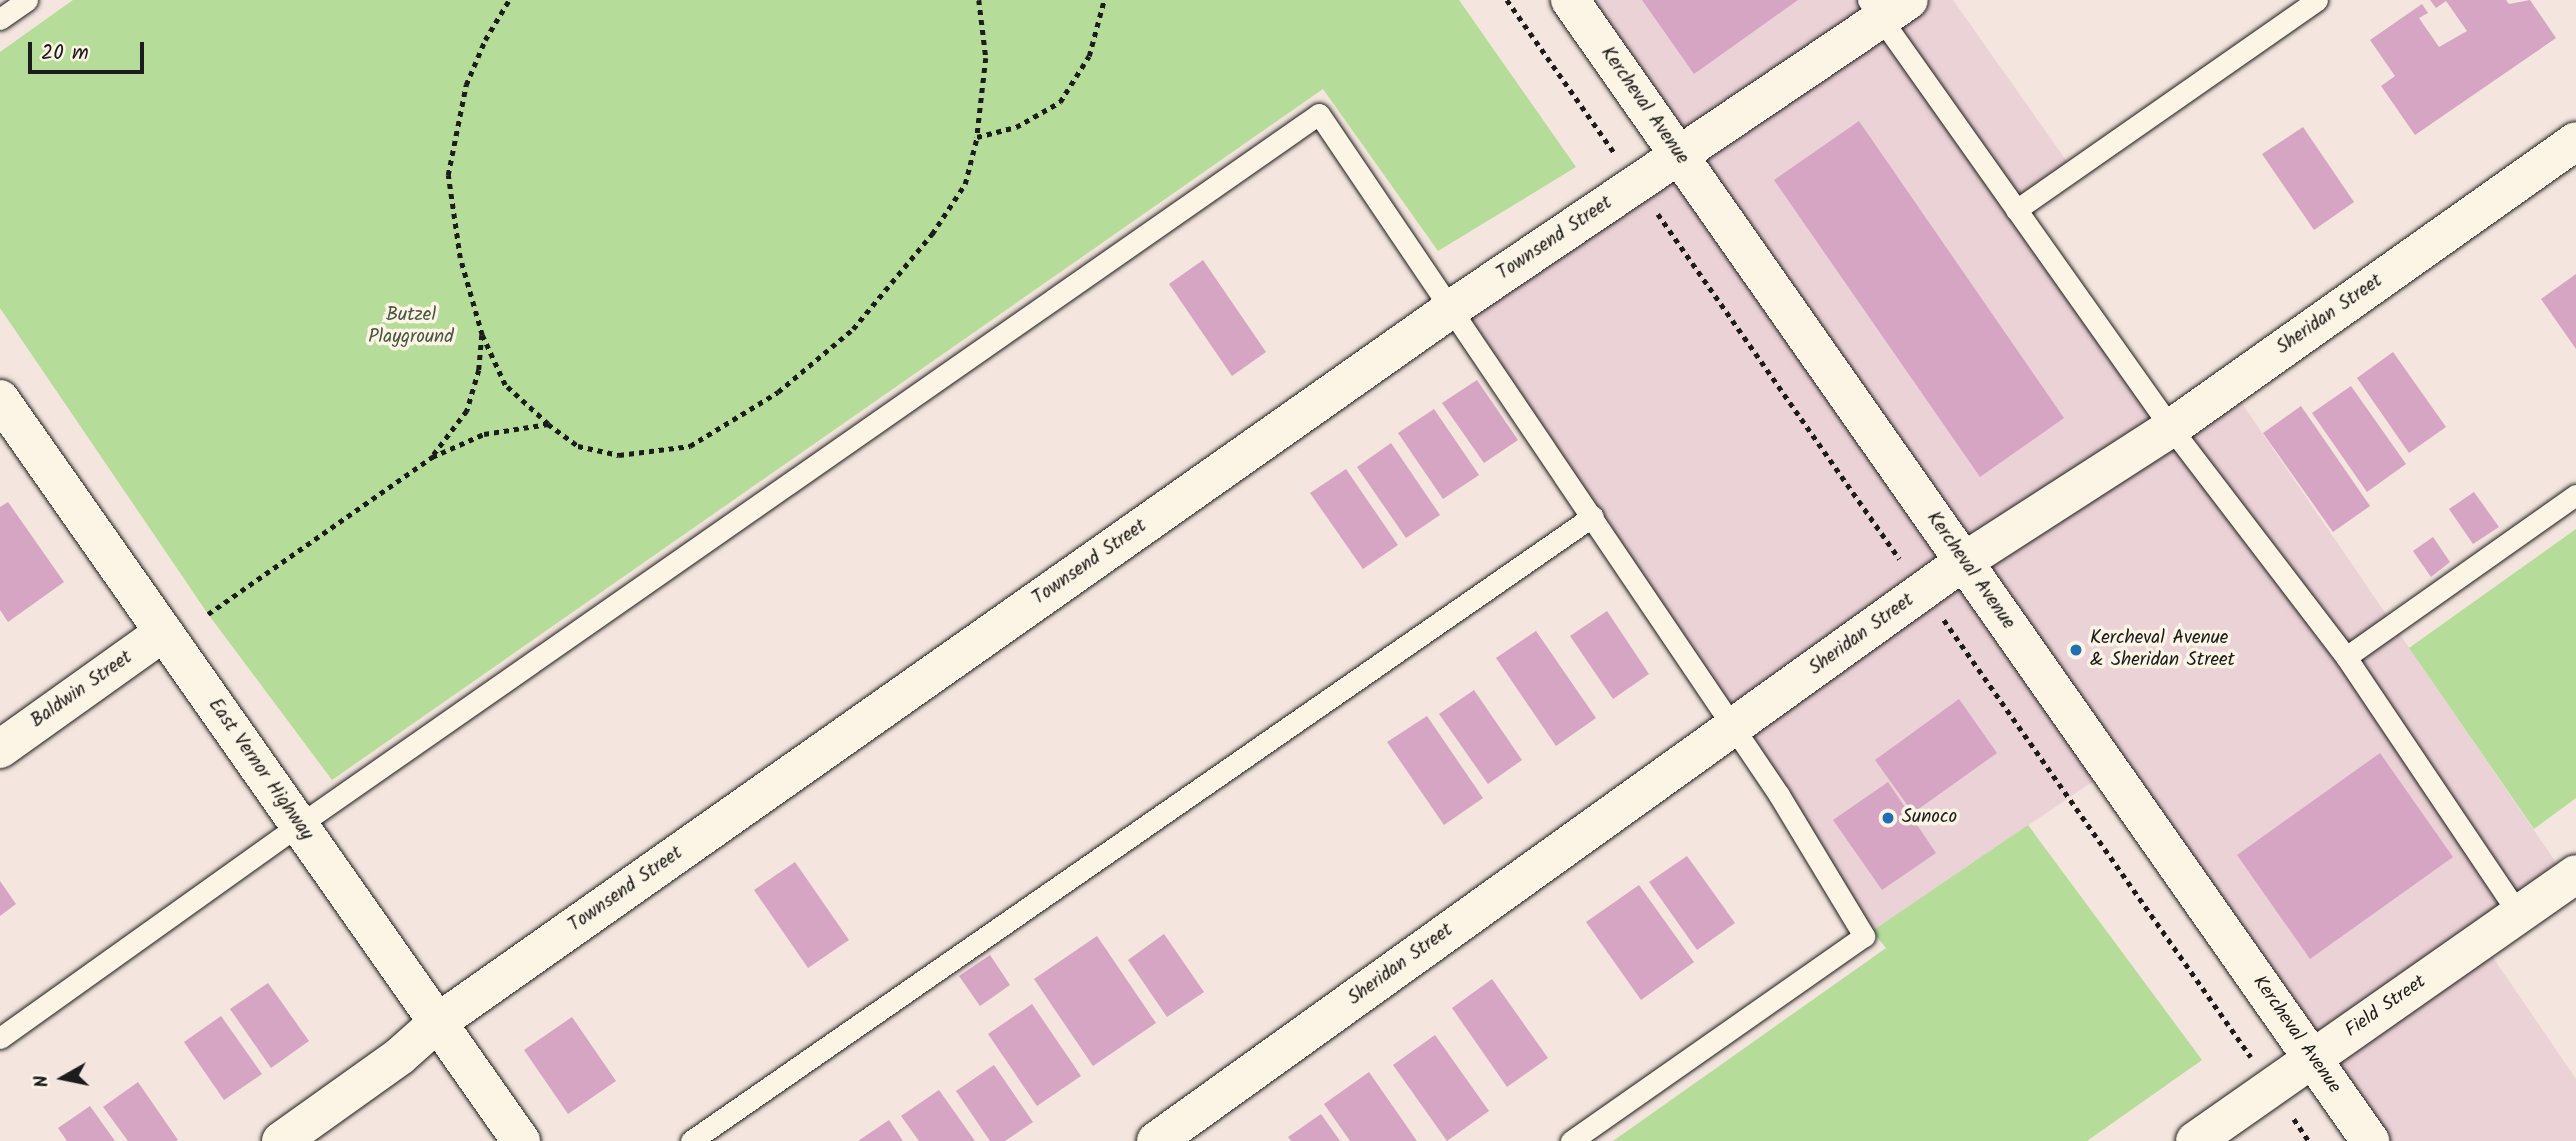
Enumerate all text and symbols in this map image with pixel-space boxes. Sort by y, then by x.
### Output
scale bar [32,28,147,72]
text: 20 m [41,37,89,70]
street label: Kercheval Avenue [1595,43,1693,169]
street label: Townsend Street [1493,192,1617,286]
street label: Sheridan Street [2273,270,2387,360]
park label: Butzel Playground [368,305,454,349]
street label: Kercheval Avenue [1921,508,2019,634]
street label: Townsend Street [1029,515,1151,611]
street label: Sheridan Street [1805,589,1919,681]
place label: Kercheval Avenue & Sheridan Street [2090,628,2235,672]
marker: Kercheval Avenue & Sheridan Street [2068,642,2084,658]
street label: Baldwin Street [27,647,137,733]
street label: East Vernor Highway [203,695,317,845]
place label: Sunoco [1902,807,1957,829]
marker: Sunoco [1880,810,1896,826]
street label: Townsend Street [565,842,687,938]
street label: Sheridan Street [1344,919,1458,1011]
street label: Field Street [2341,971,2431,1043]
street label: Kercheval Avenue [2247,972,2345,1098]
north arrow [28,1043,98,1113]
text: N [27,1073,58,1090]

